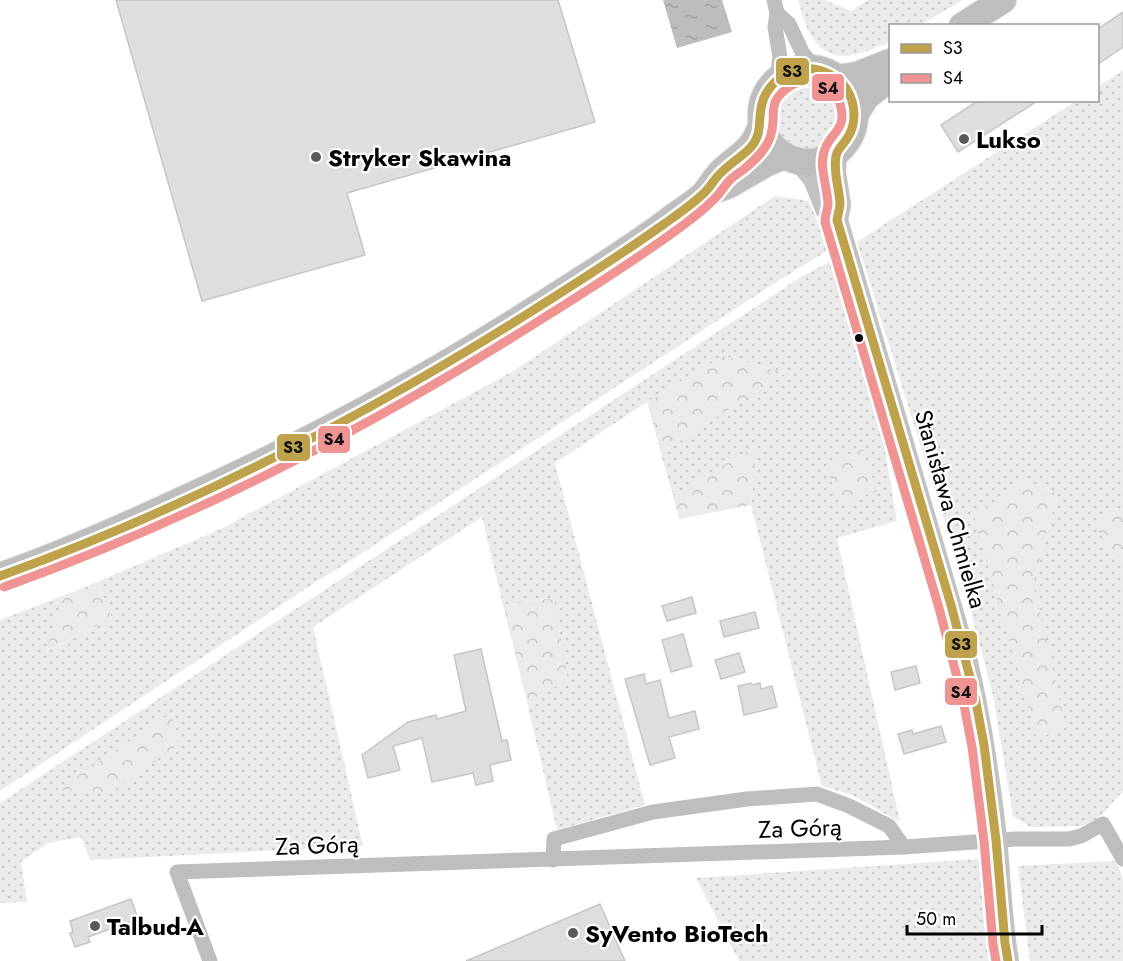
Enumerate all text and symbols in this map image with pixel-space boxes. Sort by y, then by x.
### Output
legend [889,24,1099,102]
text: S3 [943,35,963,61]
line badge: S3 [775,57,810,86]
text: S3 [782,60,802,83]
text: S4 [943,65,963,91]
line badge: S4 [811,73,845,102]
text: S4 [817,77,839,100]
place label: Lukso [976,122,1041,157]
marker: Lukso [957,132,971,146]
place label: Stryker Skawina [328,140,511,175]
marker: Stryker Skawina [309,150,323,164]
unlabelled marker [853,332,865,344]
street label: Stanisława Chmielka [906,406,996,612]
line badge: S4 [317,425,351,454]
text: S4 [323,428,345,451]
line badge: S3 [276,433,311,462]
text: S3 [283,436,303,459]
line badge: S3 [944,630,978,659]
text: S3 [951,633,971,656]
line badge: S4 [944,677,978,706]
text: S4 [950,681,972,704]
street label: Za Górą [758,809,843,847]
street label: Za Górą [275,826,360,864]
scale bar [907,898,1042,936]
text: 50 m [916,906,956,932]
place label: Talbud-A [107,909,204,944]
place label: SyVento BioTech [585,916,769,951]
marker: Talbud-A [88,919,102,933]
marker: SyVento BioTech [566,926,580,940]

